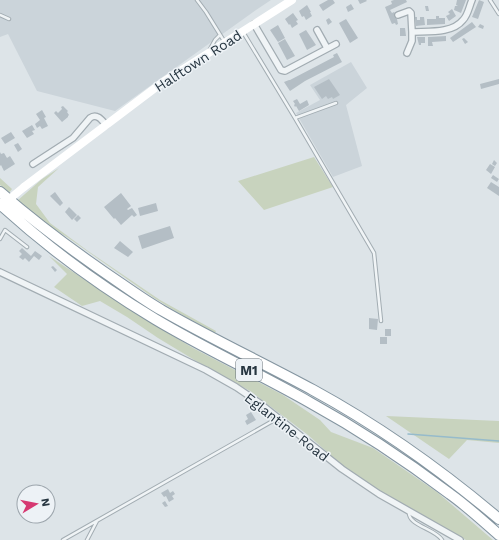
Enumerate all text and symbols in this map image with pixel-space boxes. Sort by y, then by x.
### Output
street label: Halftown Road [151,27,245,95]
road number: M1 [236,359,262,381]
street label: Eglantine Road [242,389,332,465]
north arrow [16,484,56,524]
text: N [38,497,52,507]

